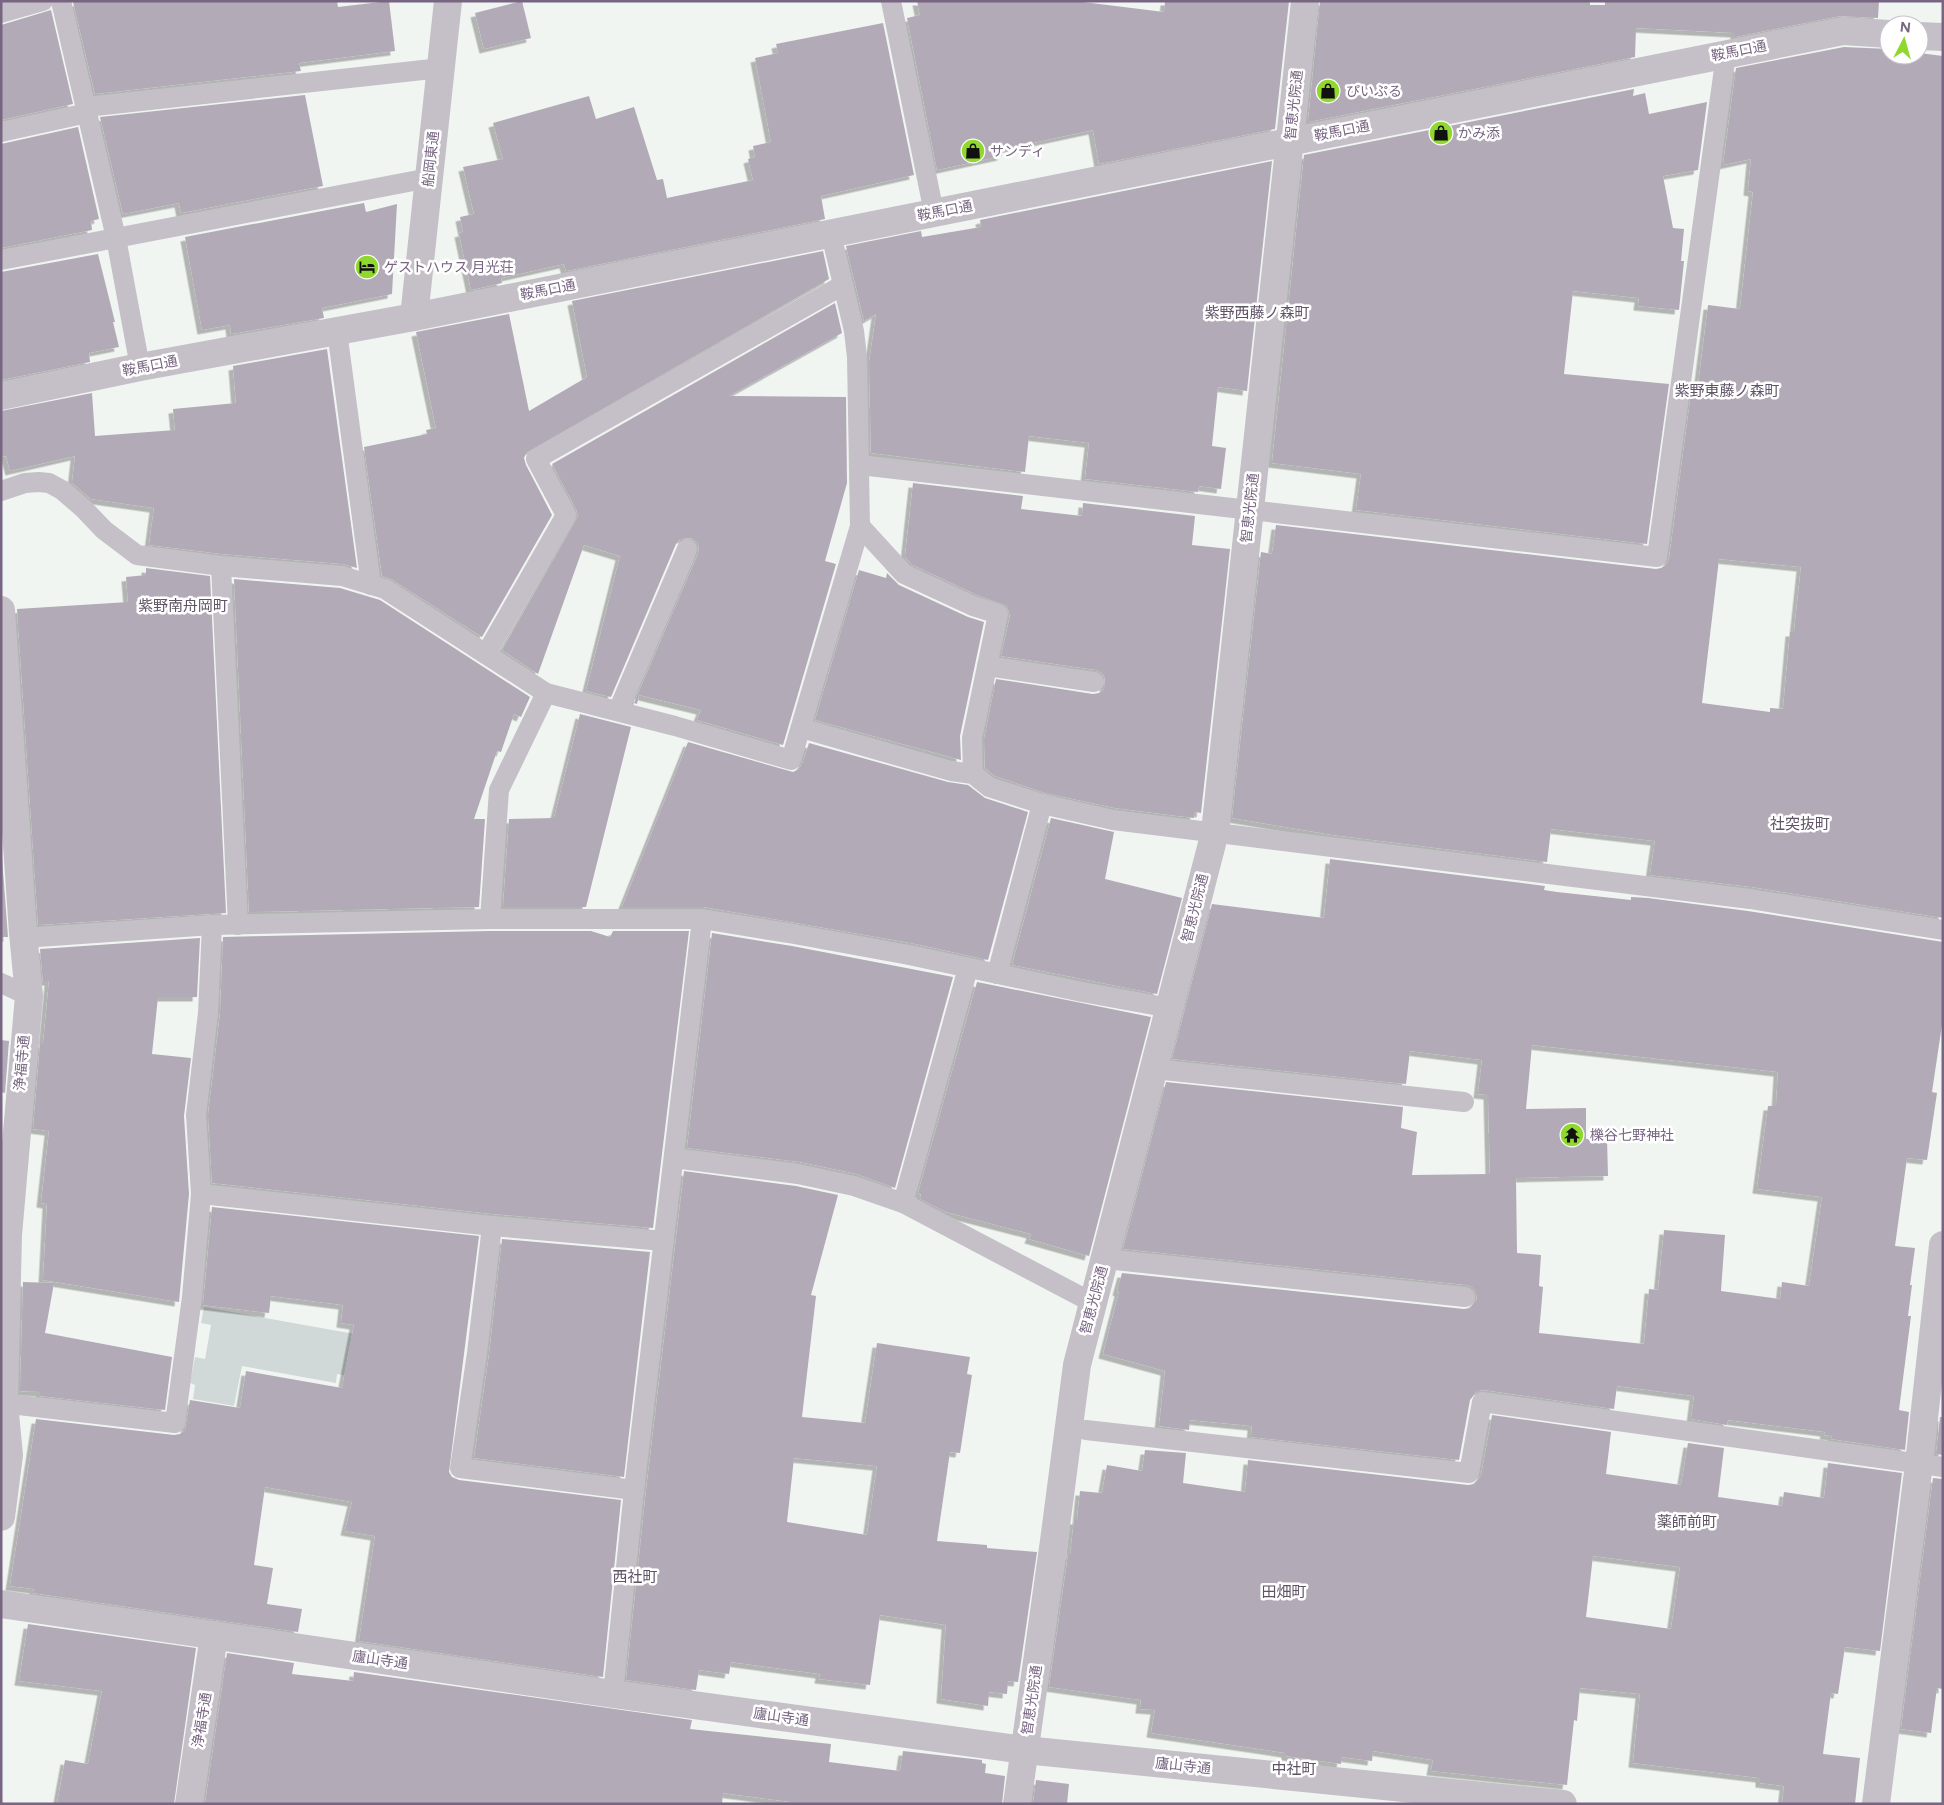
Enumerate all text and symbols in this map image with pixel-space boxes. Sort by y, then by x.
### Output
north arrow [1879,15,1929,65]
text: N [1899,19,1912,37]
street label: 鞍馬口通 [1710,37,1768,65]
street label: 智恵光院通 [1282,69,1306,141]
shop icon: ぴいぷる [1315,78,1341,104]
place label: ぴいぷる [1346,83,1402,100]
street label: 鞍馬口通 [1313,117,1371,145]
shop icon: かみ添 [1428,120,1454,146]
place label: かみ添 [1458,125,1500,142]
street label: 船岡東通 [420,130,442,188]
shop icon: サンディ [960,138,986,164]
place label: サンディ [990,143,1045,160]
street label: 鞍馬口通 [916,197,974,225]
hotel icon: ゲストハウス 月光荘 [354,254,380,280]
place label: ゲストハウス 月光荘 [384,259,513,276]
street label: 鞍馬口通 [519,276,577,304]
district label: 紫野西藤ノ森町 [1204,304,1310,322]
street label: 鞍馬口通 [121,352,179,380]
district label: 紫野東藤ノ森町 [1674,382,1780,400]
street label: 智恵光院通 [1238,472,1262,544]
district label: 紫野南舟岡町 [138,597,228,615]
district label: 社突抜町 [1770,815,1830,833]
street label: 智恵光院通 [1178,872,1212,944]
street label: 浄福寺通 [11,1034,33,1092]
temple icon: 櫟谷七野神社 [1559,1122,1585,1148]
place label: 櫟谷七野神社 [1590,1127,1674,1144]
street label: 智恵光院通 [1077,1264,1111,1336]
district label: 薬師前町 [1657,1513,1717,1531]
district label: 西社町 [612,1568,658,1586]
district label: 田畑町 [1261,1583,1307,1601]
street label: 廬山寺通 [351,1648,409,1672]
street label: 智恵光院通 [1019,1664,1045,1736]
street label: 浄福寺通 [189,1691,215,1749]
street label: 廬山寺通 [752,1705,810,1729]
street label: 廬山寺通 [1154,1755,1212,1777]
district label: 中社町 [1271,1760,1317,1778]

